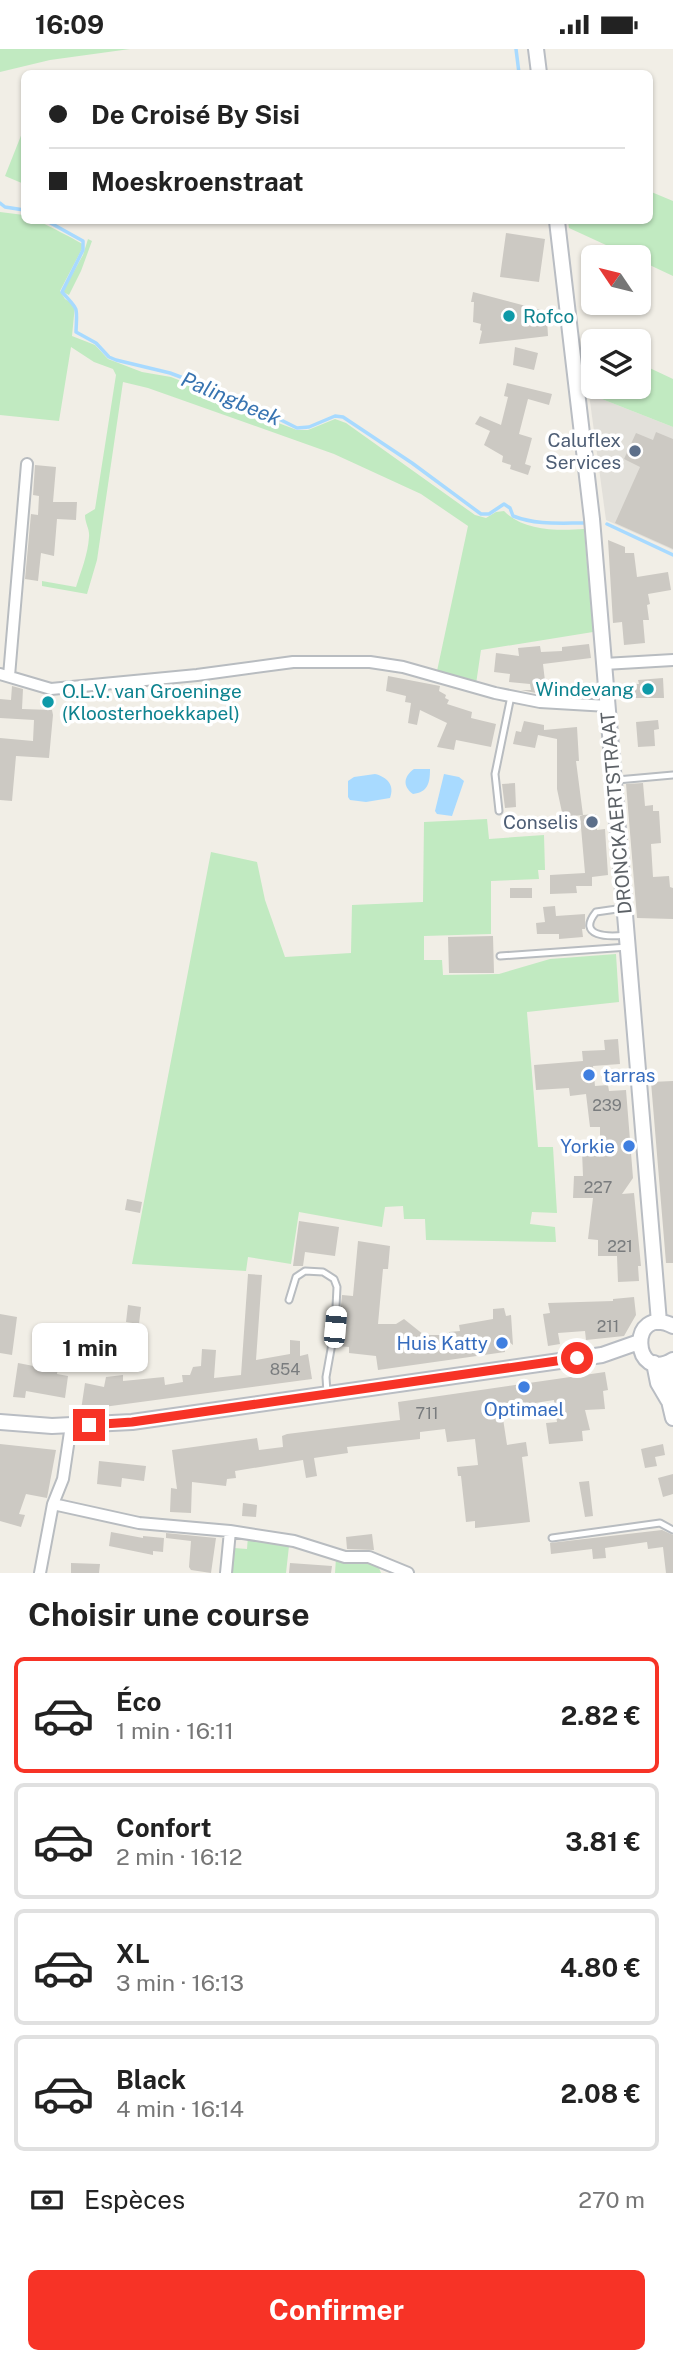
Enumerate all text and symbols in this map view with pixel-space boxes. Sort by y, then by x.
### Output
text: 16:09 [35,9,104,40]
text: De Croisé By Sisi [91,99,300,130]
text: Moeskroenstraat [91,166,304,197]
north arrow [581,245,651,315]
map controls [581,245,651,399]
place label: Rofco [523,305,574,327]
marker: Rofco [501,308,517,324]
button: layers [581,329,651,399]
water label: Palingbeek [178,366,285,431]
place label: Caluflex Services [545,429,621,473]
marker: Caluflex Services [627,443,643,459]
place label: Windevang [536,678,634,700]
place label: O.L.V. van Groeninge (Kloosterhoekkapel) [62,680,242,724]
marker: Windevang [640,681,656,697]
marker: O.L.V. van Groeninge (Kloosterhoekkapel) [40,694,56,710]
street label: DRONCKAERTSTRAAT [596,711,636,915]
place label: Conselis [503,811,578,833]
marker: Conselis [584,814,600,830]
place label: tarras [603,1064,655,1086]
marker: tarras [581,1067,597,1083]
house number: 239 [592,1096,622,1115]
place label: Yorkie [560,1135,615,1157]
marker: Yorkie [621,1138,637,1154]
house number: 227 [584,1178,612,1197]
house number: 221 [607,1237,633,1256]
car [323,1305,348,1349]
house number: 211 [597,1317,619,1336]
callout: 1 min [31,1323,147,1373]
place label: Huis Katty [397,1332,488,1354]
text: 1 min [62,1334,118,1361]
marker: Huis Katty [494,1335,510,1351]
route start [561,1342,593,1374]
house number: 854 [270,1360,300,1379]
marker: Optimael [516,1379,532,1395]
place label: Optimael [484,1398,564,1420]
house number: 711 [416,1404,438,1423]
route end [73,1409,105,1441]
text: Choisir une course [28,1596,310,1633]
icon: car [32,1684,95,1747]
text: Éco [116,1686,162,1717]
text: 2.82 € [561,1700,641,1731]
text: 1 min · 16:11 [116,1717,234,1744]
icon: car [32,1810,95,1873]
text: Confort [116,1812,212,1843]
text: 3.81 € [565,1826,641,1857]
text: 2 min · 16:12 [116,1843,243,1870]
icon: car [32,1936,95,1999]
text: XL [116,1938,150,1969]
text: 4.80 € [560,1952,641,1983]
text: 3 min · 16:13 [116,1969,244,1996]
icon: car [32,2062,95,2125]
text: Black [116,2064,186,2095]
text: 2.08 € [561,2078,641,2109]
text: 4 min · 16:14 [116,2095,244,2122]
icon: cash [28,2181,66,2219]
text: Espèces [84,2184,185,2215]
text: 270 m [578,2186,645,2213]
button: Confirmer [28,2270,645,2350]

